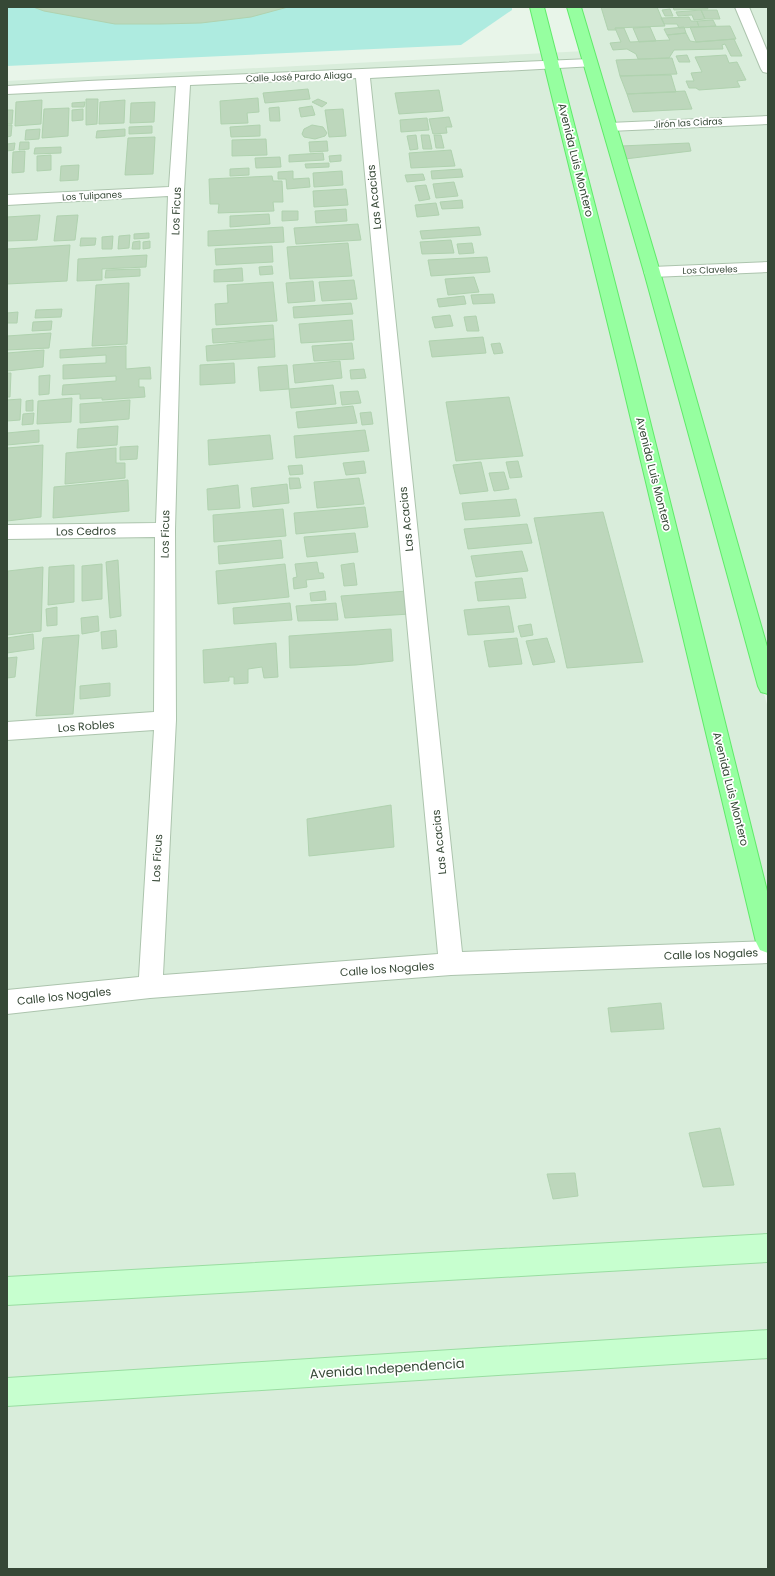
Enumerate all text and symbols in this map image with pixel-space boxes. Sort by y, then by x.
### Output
street label: Calle José Pardo Aliaga [246,69,352,85]
street label: Avenida Luis Montero [554,101,598,219]
street label: Jirón las Cidras [653,115,723,131]
street label: Las Acacias [363,164,385,230]
street label: Los Ficus [167,186,185,235]
street label: Los Tulipanes [62,188,123,204]
street label: Los Claveles [682,263,738,277]
street label: Avenida Luis Montero [632,415,676,533]
street label: Las Acacias [395,486,417,552]
street label: Los Ficus [157,510,173,558]
street label: Los Cedros [56,522,116,540]
street label: Los Robles [57,716,115,736]
street label: Avenida Luis Montero [709,730,753,848]
street label: Las Acacias [428,809,450,875]
street label: Los Ficus [148,833,166,882]
street label: Calle los Nogales [664,944,759,964]
street label: Calle los Nogales [339,958,435,980]
street label: Calle los Nogales [16,983,112,1009]
street label: Avenida Independencia [309,1354,465,1383]

